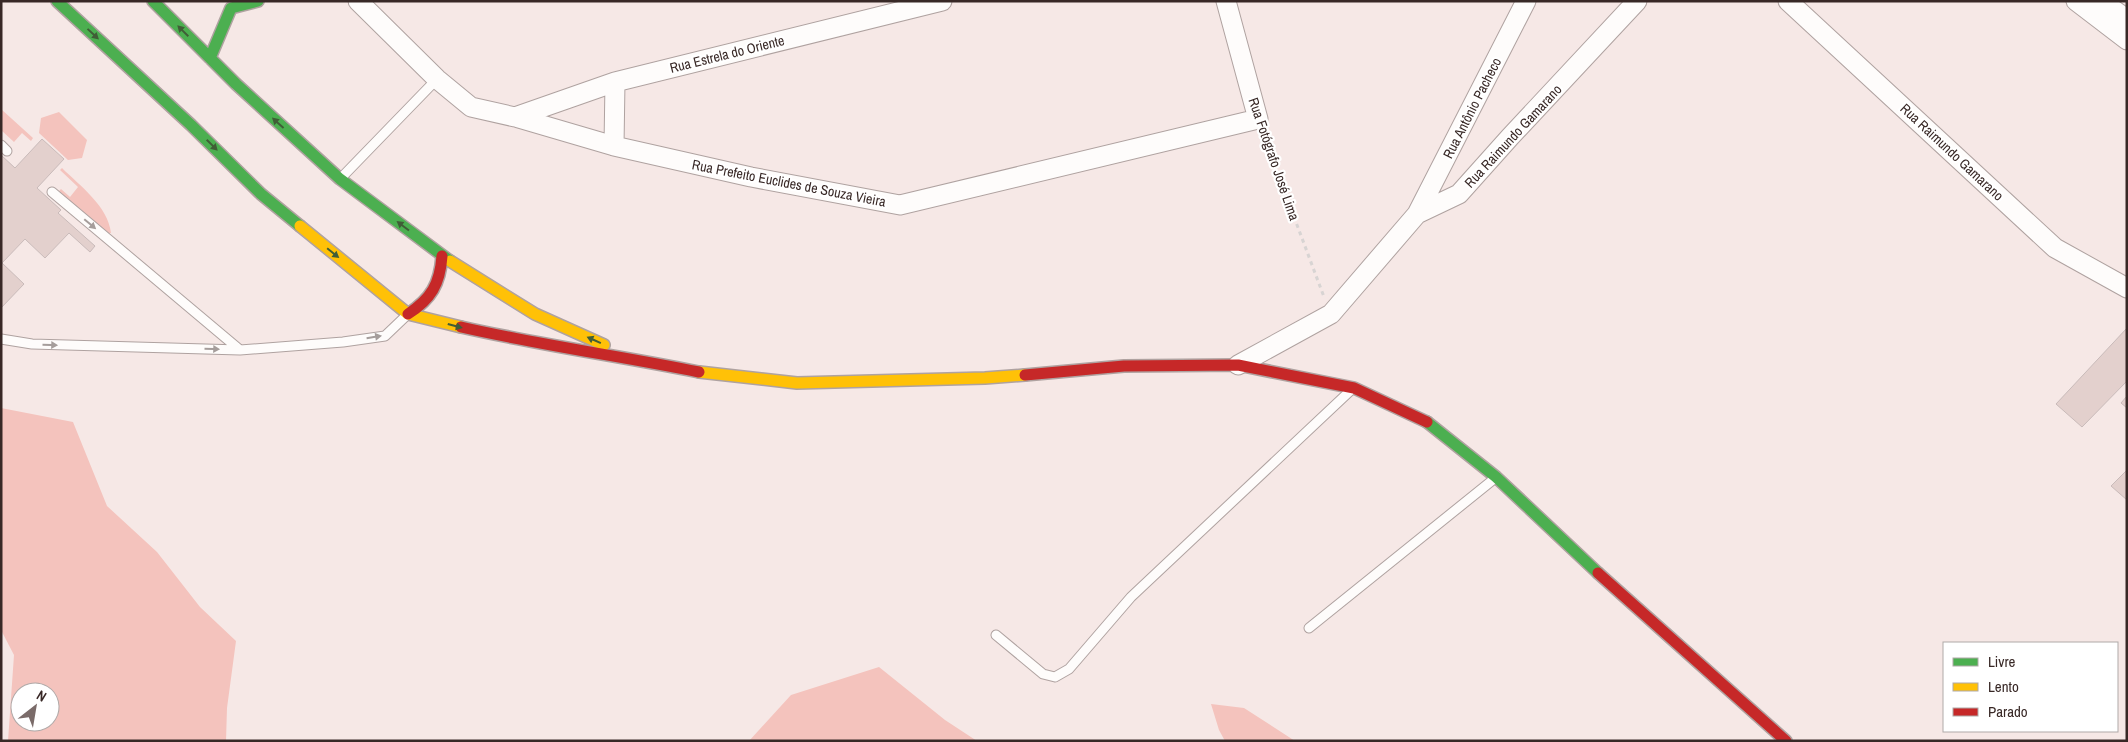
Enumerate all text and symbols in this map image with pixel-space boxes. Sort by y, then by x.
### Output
one-way arrow [178,25,190,37]
one-way arrow [87,28,99,40]
street label: Rua Estrela do Oriente [668,31,786,77]
street label: Rua Antônio Pacheco [1439,54,1505,162]
street label: Rua Raimundo Gamarano [1461,81,1565,191]
street label: Rua Fotógrafo José Lima [1244,95,1304,223]
street label: Rua Raimundo Gamarano [1897,100,2007,204]
one-way arrow [272,117,284,129]
one-way arrow [206,139,218,151]
street label: Rua Prefeito Euclides de Souza Vieira [691,155,888,211]
one-way arrow [83,218,96,229]
one-way arrow [397,221,410,232]
one-way arrow [327,247,339,259]
one-way arrow [448,323,463,331]
one-way arrow [366,333,382,341]
one-way arrow [587,336,601,344]
one-way arrow [42,341,58,349]
one-way arrow [204,345,220,353]
legend [1943,642,2118,732]
text: Livre [1988,651,2016,672]
text: Lento [1988,676,2019,697]
north arrow [10,682,60,732]
text: N [34,686,50,706]
text: Parado [1988,701,2028,722]

